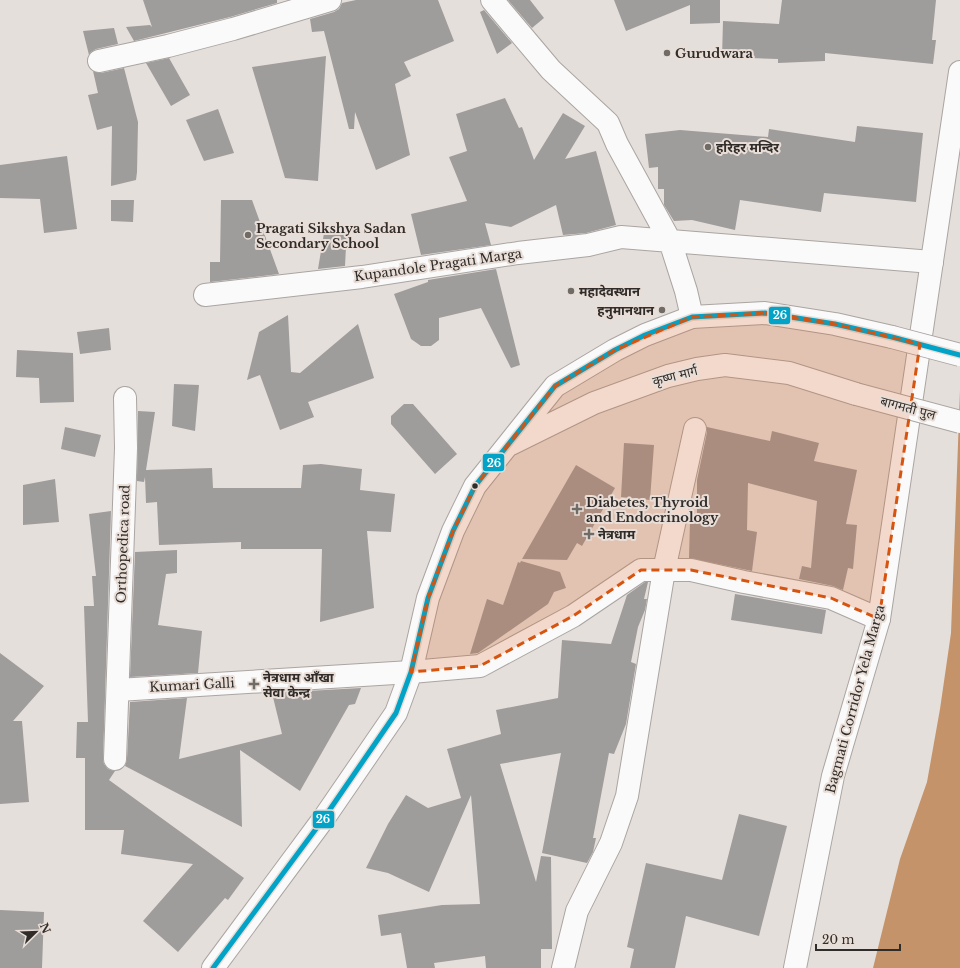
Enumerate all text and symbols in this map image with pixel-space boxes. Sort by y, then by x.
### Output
place label: Gurudwara [675,45,754,62]
marker: Gurudwara [662,48,672,58]
place label: हरिहर मन्दिर [716,139,779,156]
marker: हरिहर मन्दिर [703,142,713,152]
place label: Pragati Sikshya Sadan Secondary School [256,220,406,252]
marker: Pragati Sikshya Sadan Secondary School [243,230,253,240]
street label: Kupandole Pragati Marga [353,245,524,285]
place label: महादेवस्थान [579,283,641,300]
marker: महादेवस्थान [566,286,576,296]
place label: हनुमानथान [597,302,655,320]
marker: हनुमानथान [657,305,667,315]
line badge: 26 [768,306,791,325]
text: 26 [773,308,787,322]
street label: कृष्ण मार्ग [651,362,700,390]
street label: बागमती पुल [878,392,938,424]
line badge: 26 [482,453,505,472]
text: 26 [487,456,501,470]
unlabelled marker [470,481,480,491]
street label: Orthopedica road [112,484,134,604]
place label: Diabetes, Thyroid and Endocrinology [586,494,719,526]
marker: Diabetes, Thyroid and Endocrinology [571,503,583,515]
place label: नेत्रधाम [598,526,636,543]
marker: नेत्रधाम [583,528,595,540]
street label: Bagmati Corridor Yela Marga [822,602,889,795]
place label: नेत्रधाम आँखा सेवा केन्द्र [263,669,335,701]
street label: Kumari Galli [149,674,236,696]
marker: नेत्रधाम आँखा सेवा केन्द्र [248,678,260,690]
line badge: 26 [312,810,335,829]
text: 26 [316,812,330,826]
north arrow [16,912,56,952]
text: N [37,921,54,936]
scale bar [816,926,900,952]
text: 20 m [822,932,854,947]

